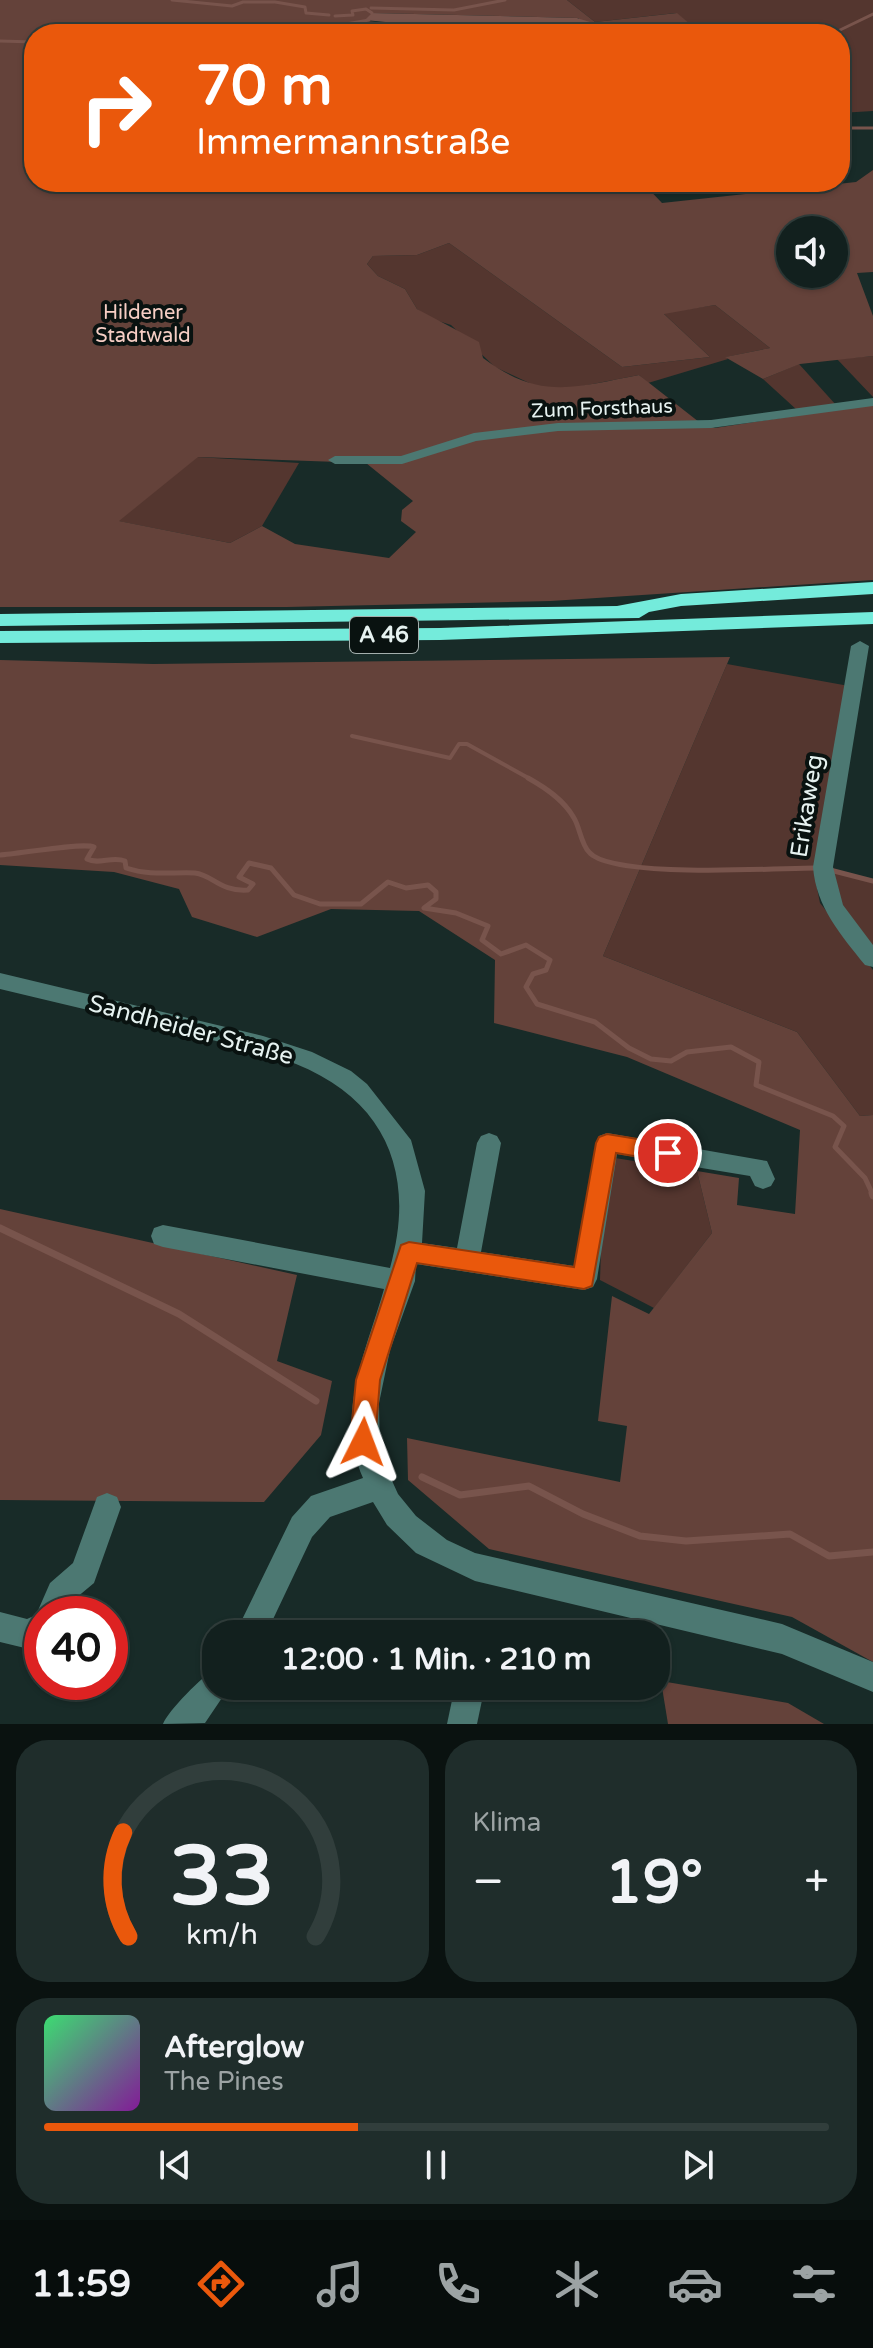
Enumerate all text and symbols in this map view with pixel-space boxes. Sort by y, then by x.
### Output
text: 70 m [196,53,332,120]
icon: right [64,56,168,160]
text: Immermannstraße [196,121,510,164]
map controls [776,216,848,288]
button: sound [776,216,848,288]
park label: Hildener Stadtwald [95,301,191,348]
street label: Zum Forsthaus [531,395,673,423]
road number: A 46 [350,617,418,653]
street label: Erikaweg [785,752,829,860]
street label: Sandheider Straße [86,989,296,1071]
pin [634,1119,702,1187]
icon: arrive [646,1131,690,1175]
position arrow [321,1400,405,1484]
speed limit sign: 40 [24,1596,128,1700]
text: 12:00 · 1 Min. · 210 m [281,1641,591,1678]
text: Klima [473,1807,541,1838]
text: 33 [170,1827,274,1927]
text: 19° [605,1847,703,1919]
text: − [473,1856,504,1909]
text: + [804,1856,829,1909]
text: km/h [186,1918,258,1952]
text: Afterglow [164,2029,304,2066]
text: The Pines [164,2066,284,2097]
icon: previous [153,2143,197,2187]
icon: pause [414,2143,458,2187]
icon: next [676,2143,720,2187]
icon: directions [193,2256,249,2312]
icon: music [312,2256,368,2312]
icon: phone [430,2256,486,2312]
icon: climate [549,2256,605,2312]
icon: car [667,2256,723,2312]
icon: filters [786,2256,842,2312]
text: 11:59 [31,2263,131,2306]

